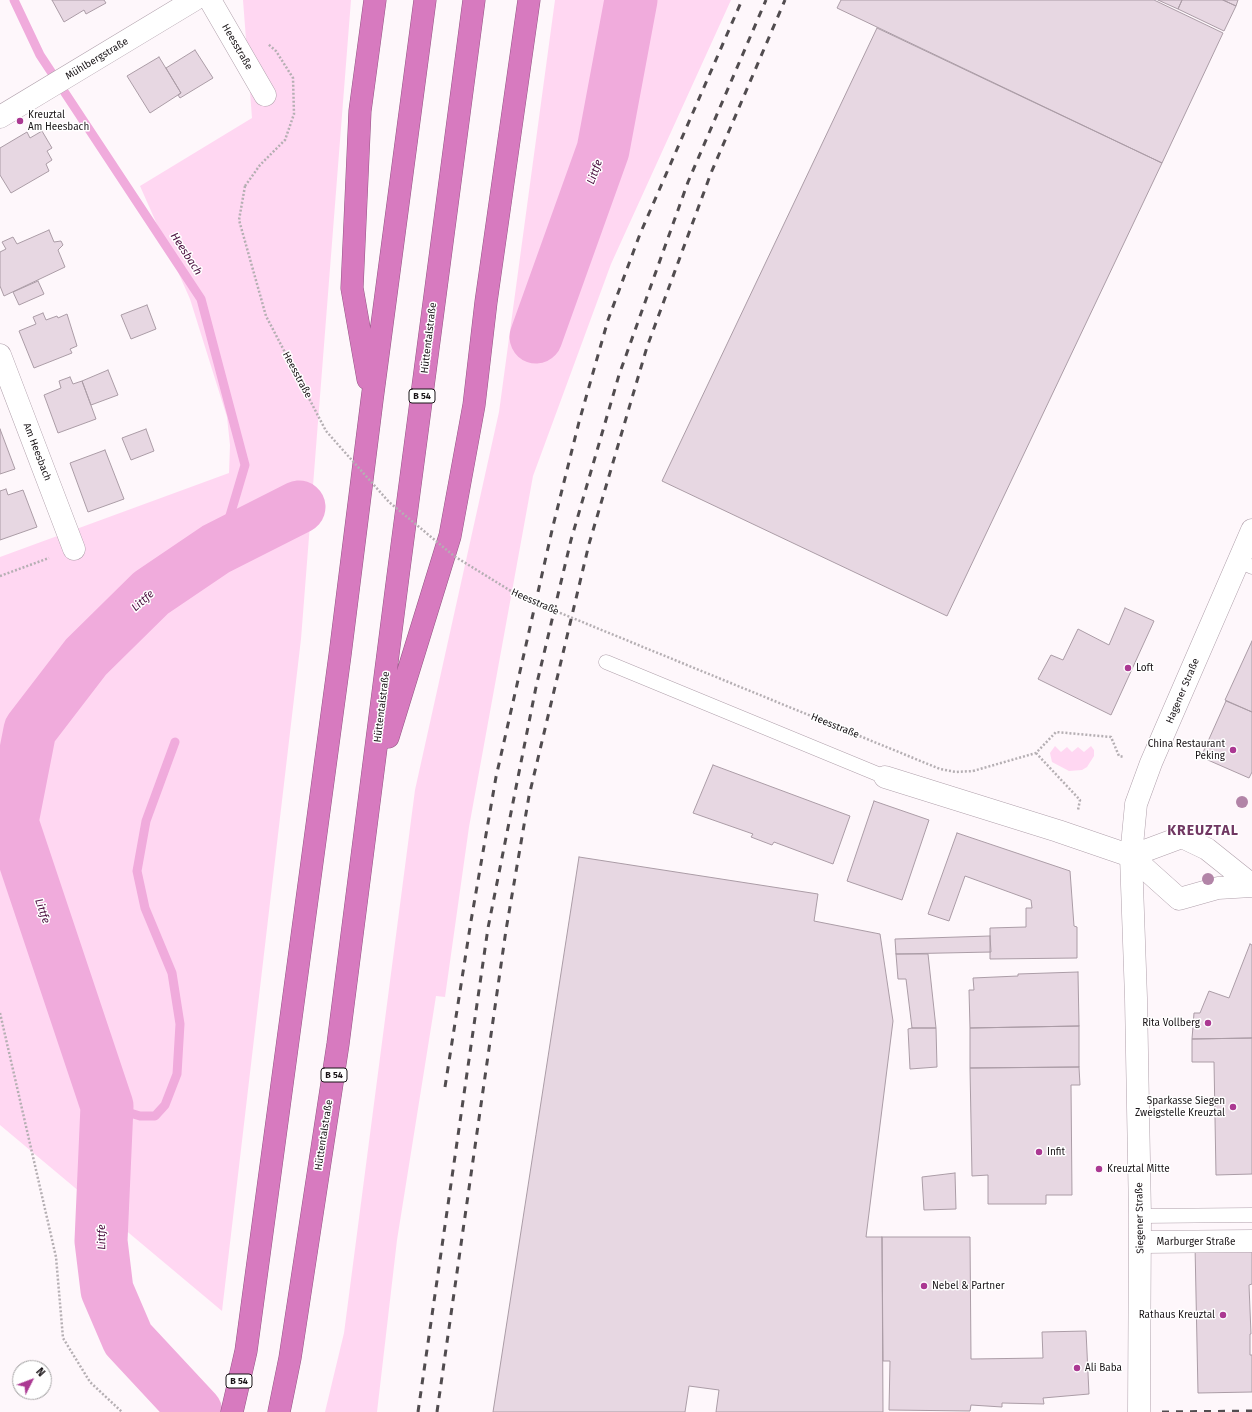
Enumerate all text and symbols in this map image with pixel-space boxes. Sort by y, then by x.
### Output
street label: Heesstraße [219,22,255,72]
street label: Mühlbergstraße [63,36,131,82]
place label: Kreuztal Am Heesbach [28,109,89,132]
marker: Kreuztal Am Heesbach [15,116,25,126]
water label: Littfe [584,158,606,186]
water label: Heesbach [167,230,205,278]
street label: Hüttentalstraße [419,302,439,374]
street label: Heesstraße [280,350,314,400]
road number: B 54 [409,389,435,403]
street label: Am Heesbach [20,421,54,483]
street label: Heesstraße [509,586,561,618]
water label: Littfe [129,588,157,614]
street label: Hagener Straße [1164,657,1202,725]
place label: Loft [1136,662,1154,674]
marker: Loft [1123,663,1133,673]
street label: Hüttentalstraße [372,671,392,743]
street label: Heesstraße [809,711,861,741]
place label: China Restaurant Peking [1148,738,1225,762]
marker: China Restaurant Peking [1228,745,1238,755]
district label: KREUZTAL [1167,823,1239,839]
water label: Littfe [32,897,52,925]
place label: Rita Vollberg [1142,1017,1200,1029]
marker: Rita Vollberg [1203,1018,1213,1028]
road number: B 54 [321,1068,347,1082]
place label: Sparkasse Siegen Zweigstelle Kreuztal [1135,1095,1225,1118]
street label: Hüttentalstraße [312,1099,336,1171]
marker: Sparkasse Siegen Zweigstelle Kreuztal [1228,1102,1238,1112]
place label: Infit [1047,1146,1065,1158]
marker: Infit [1034,1147,1044,1157]
place label: Kreuztal Mitte [1107,1163,1170,1175]
marker: Kreuztal Mitte [1094,1164,1104,1174]
street label: Siegener Straße [1133,1182,1147,1254]
water label: Littfe [95,1224,109,1250]
street label: Marburger Straße [1157,1236,1235,1248]
place label: Nebel & Partner [932,1280,1005,1292]
marker: Nebel & Partner [919,1281,929,1291]
place label: Rathaus Kreuztal [1139,1309,1215,1321]
marker: Rathaus Kreuztal [1218,1310,1228,1320]
north arrow [12,1360,52,1400]
place label: Ali Baba [1085,1362,1122,1374]
marker: Ali Baba [1072,1363,1082,1373]
text: N [33,1365,48,1379]
road number: B 54 [226,1374,252,1388]

